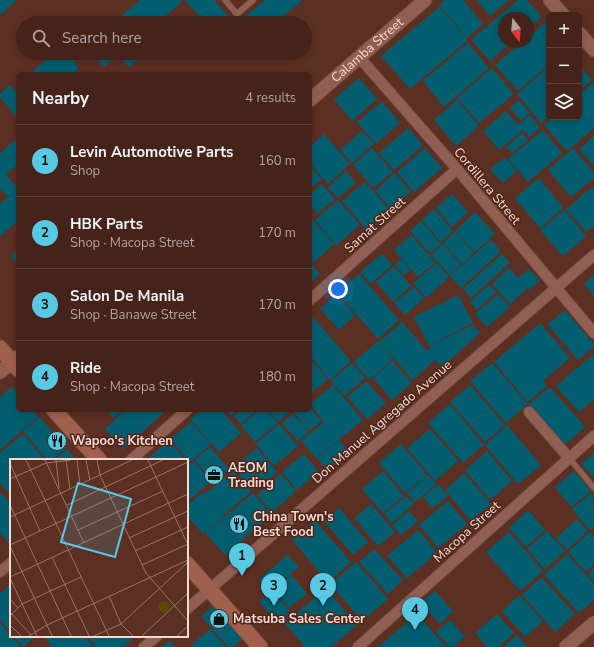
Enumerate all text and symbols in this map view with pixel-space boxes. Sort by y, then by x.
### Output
north arrow [498,12,534,48]
map controls [546,12,582,120]
button: + [546,12,582,48]
street label: Calamba Street [327,13,408,87]
search box [16,16,312,60]
icon: search [30,27,52,49]
text: Search here [62,28,142,48]
button: − [546,48,582,84]
button: layers [546,84,582,120]
text: Nearby [32,87,89,110]
text: 4 results [245,89,296,107]
text: Levin Automotive Parts [70,142,233,162]
street label: Cordillera Street [449,144,525,229]
text: 1 [41,152,49,170]
text: 160 m [258,152,296,170]
text: Shop [70,162,100,180]
street label: Samat Street [341,192,410,257]
text: HBK Parts [70,214,143,234]
text: 2 [41,224,49,242]
text: 170 m [258,224,296,242]
text: Shop · Macopa Street [70,234,194,252]
your location [328,279,348,299]
text: Salon De Manila [70,286,184,306]
text: 3 [41,296,49,314]
text: 170 m [258,296,296,314]
text: Shop · Banawe Street [70,306,196,324]
street label: Don Manuel Agregado Avenue [308,356,456,488]
text: Ride [70,358,101,378]
text: 4 [41,368,49,386]
text: 180 m [258,368,296,386]
text: Shop · Macopa Street [70,378,194,396]
restaurant icon: Wapoo's Kitchen [46,430,68,452]
place label: Wapoo's Kitchen [71,432,173,450]
inset map [10,459,188,637]
place label: AEOM Trading [228,459,274,492]
office icon: AEOM Trading [203,464,225,486]
street label: Macopa Street [430,497,505,567]
place label: China Town's Best Food [253,508,334,541]
restaurant icon: China Town's Best Food [228,513,250,535]
pin: 1 [229,543,255,576]
pin: 3 [261,573,287,606]
pin: 2 [310,573,336,606]
pin: 4 [402,597,428,630]
shop icon: Matsuba Sales Center [208,608,230,630]
place label: Matsuba Sales Center [233,610,366,628]

